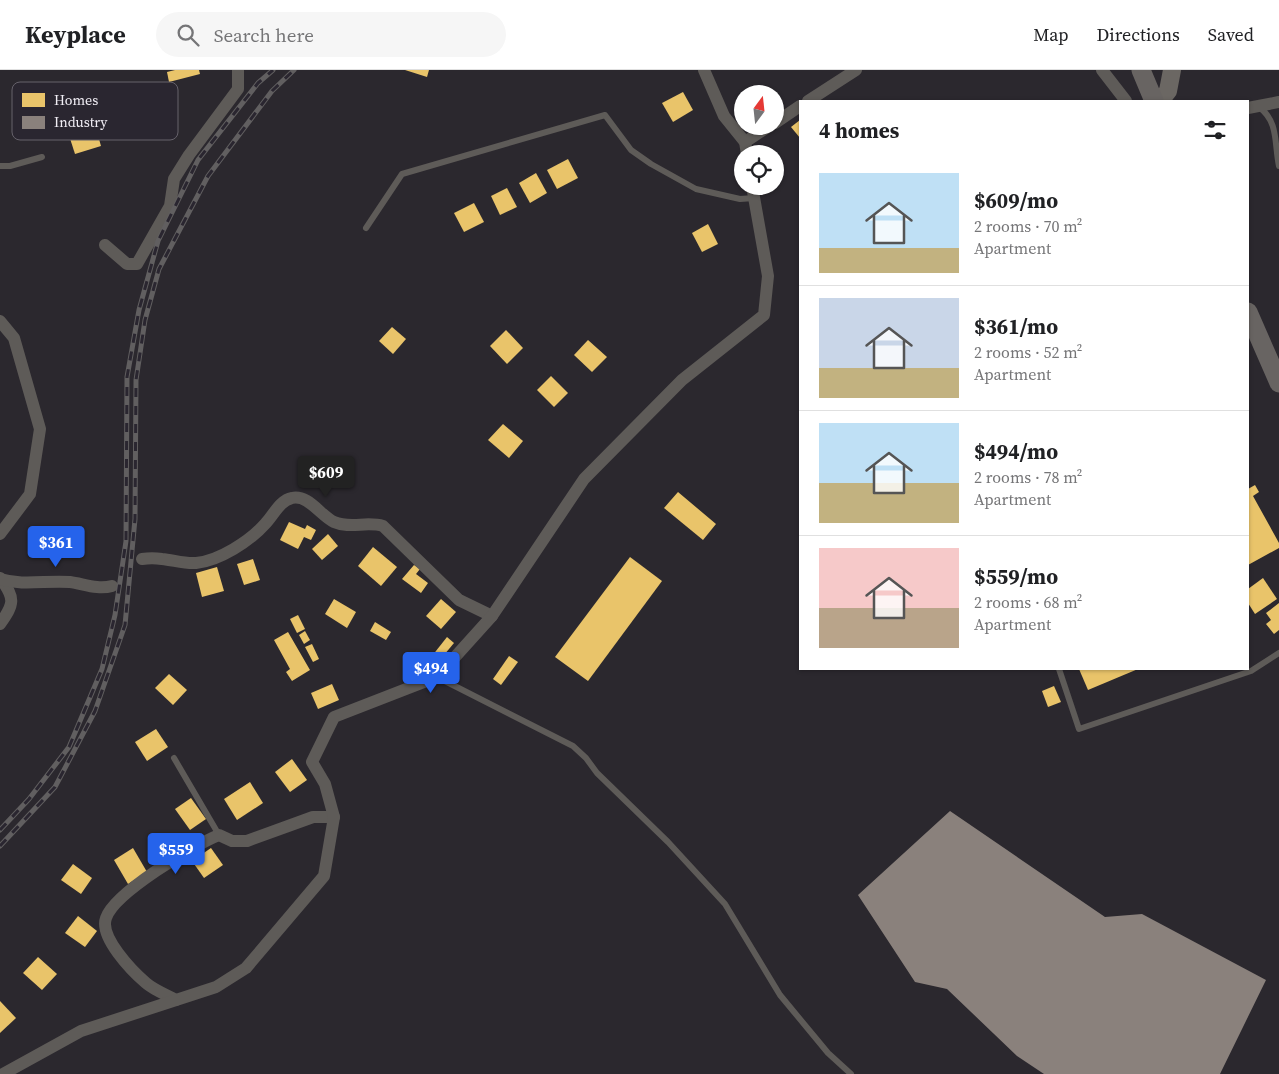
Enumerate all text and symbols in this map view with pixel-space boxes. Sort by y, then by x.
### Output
search box [156,12,506,57]
text: Keyplace [25,18,126,51]
icon: search [174,21,202,49]
text: Search here [214,22,314,48]
text: Map [1033,22,1069,47]
text: Directions [1097,22,1180,47]
text: Saved [1208,22,1254,47]
legend [12,82,178,140]
north arrow [734,85,784,135]
map controls [734,85,784,195]
text: Homes [54,90,98,110]
text: Industry [54,112,108,132]
text: 4 homes [819,116,899,145]
icon: filters [1201,116,1229,144]
button: locate [734,145,784,195]
text: $609/mo [974,186,1058,215]
icon: home [859,193,919,253]
text: 2 rooms · 70 m² [974,215,1082,237]
text: Apartment [974,237,1051,259]
text: $361/mo [974,312,1058,341]
icon: home [859,318,919,378]
text: 2 rooms · 52 m² [974,341,1082,363]
text: Apartment [974,363,1051,385]
text: $494/mo [974,437,1058,466]
icon: home [859,443,919,503]
pin: $609 [296,456,356,498]
text: $609 [309,461,343,483]
text: 2 rooms · 78 m² [974,466,1082,488]
text: Apartment [974,488,1051,510]
pin: $361 [26,526,86,568]
text: $361 [39,531,73,553]
text: $559/mo [974,562,1058,591]
icon: home [859,568,919,628]
text: 2 rooms · 68 m² [974,591,1082,613]
text: Apartment [974,613,1051,635]
pin: $494 [401,652,461,694]
text: $494 [414,657,448,679]
pin: $559 [146,832,206,875]
text: $559 [159,838,193,860]

